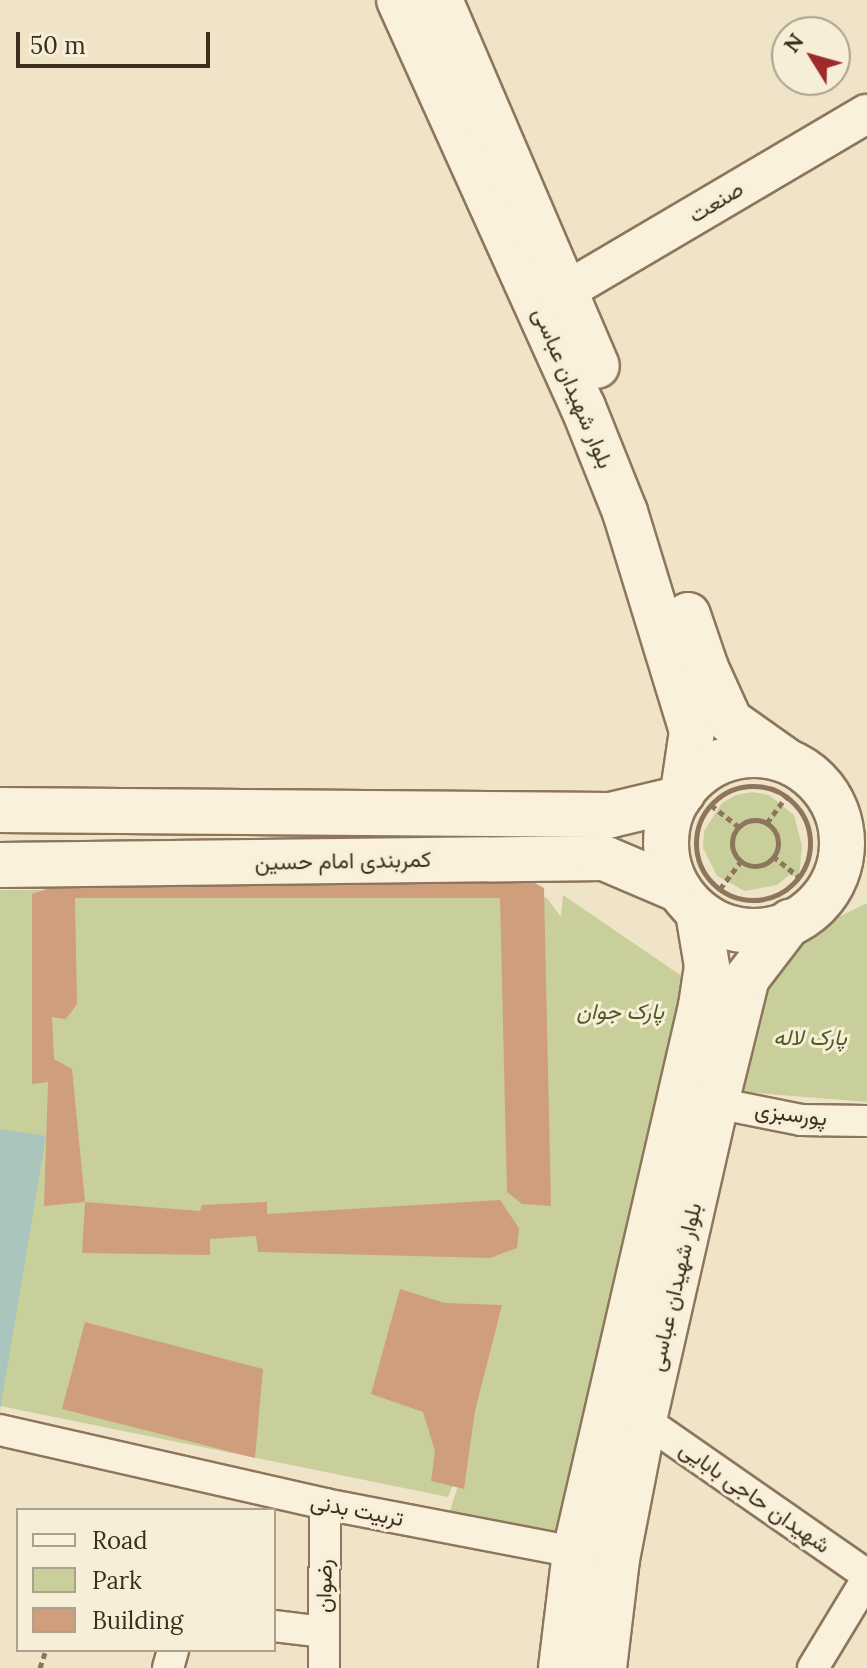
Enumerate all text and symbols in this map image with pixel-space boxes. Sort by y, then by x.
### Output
scale bar [20,16,214,66]
north arrow [771,16,851,96]
text: N [777,28,810,58]
text: 50 m [30,30,86,61]
street label: صنعت [684,176,748,228]
street label: بلوار شهیدان عباسی [527,304,619,472]
street label: کمربندی امام حسین [254,846,432,876]
park label: پارک جوان [576,999,664,1025]
park label: پارک لاله [773,1025,847,1051]
street label: پورسبزی [753,1096,829,1132]
street label: بلوار شهیدان عباسی [643,1200,707,1374]
street label: شهیدان حاجی بابایی [675,1435,835,1559]
street label: تربیت بدنی [308,1488,406,1532]
legend [16,1508,276,1652]
text: Road [92,1525,148,1556]
street label: رضوان [310,1559,338,1613]
text: Park [92,1565,142,1596]
text: Building [92,1605,183,1636]

